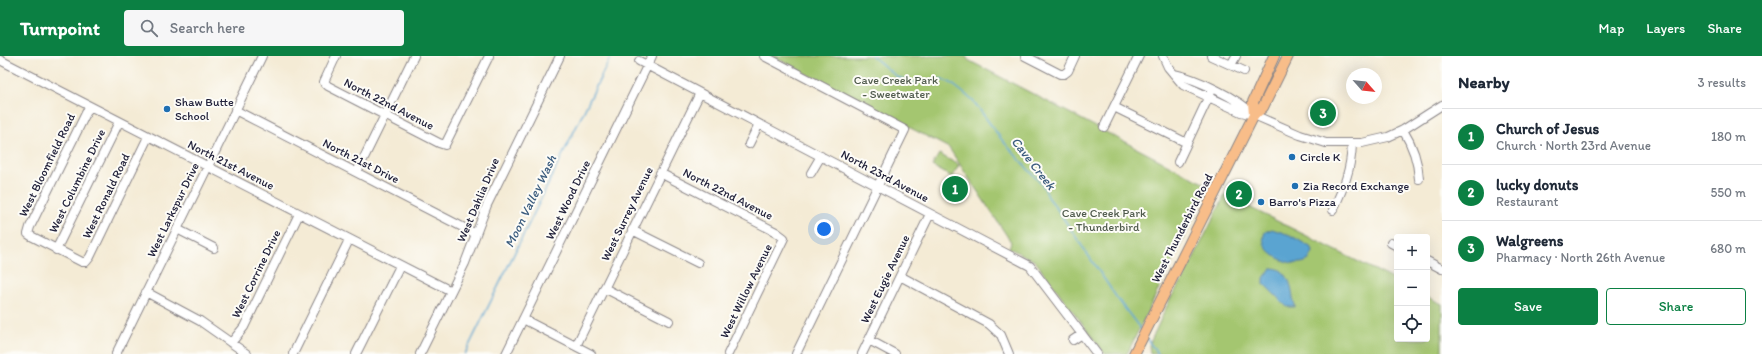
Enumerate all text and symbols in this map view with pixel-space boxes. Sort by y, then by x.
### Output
search box [124,10,404,46]
text: Turnpoint [20,17,100,40]
icon: search [138,17,160,39]
text: Search here [170,19,245,37]
text: Map [1599,20,1624,37]
text: Layers [1646,20,1685,37]
text: Share [1707,20,1742,37]
north arrow [1346,68,1382,104]
text: Nearby [1458,72,1510,92]
park label: Cave Creek Park - Sweetwater [854,73,938,101]
street label: North 22nd Avenue [342,75,437,133]
text: 3 results [1697,75,1746,90]
place label: Shaw Butte School [175,95,234,123]
pin: 3 [1310,98,1336,128]
marker: Shaw Butte School [162,104,172,114]
street label: West Bloomfield Road [16,111,78,219]
text: Church of Jesus [1496,120,1599,138]
street label: West Columbine Drive [46,127,108,235]
text: 1 [1468,129,1474,144]
text: 180 m [1711,129,1746,144]
water label: Cave Creek [1008,134,1060,194]
street label: North 21st Drive [320,136,402,186]
street label: North 21st Avenue [185,137,277,193]
text: Church · North 23rd Avenue [1496,138,1651,153]
street label: North 23rd Avenue [839,147,931,205]
place label: Circle K [1300,150,1341,164]
street label: West Ronald Road [79,151,133,241]
water label: Moon Valley Wash [502,152,559,250]
marker: Circle K [1287,152,1297,162]
street label: West Dahlia Drive [454,156,502,244]
street label: West Wood Drive [543,158,593,242]
street label: West Larkspur Drive [144,160,202,260]
street label: West Surrey Avenue [598,164,656,263]
street label: North 22nd Avenue [681,165,776,223]
street label: West Thunderbird Road [1148,171,1216,285]
pin: 1 [942,174,968,204]
text: lucky donuts [1496,176,1578,194]
pin: 2 [1226,179,1252,209]
place label: Zia Record Exchange [1303,179,1410,193]
marker: Zia Record Exchange [1290,181,1300,191]
text: 2 [1468,185,1474,200]
text: 550 m [1710,185,1746,200]
text: Restaurant [1496,194,1558,209]
place label: Barro's Pizza [1269,195,1337,209]
marker: Barro's Pizza [1256,197,1266,207]
park label: Cave Creek Park - Thunderbird [1062,206,1146,234]
your location [814,219,834,239]
street label: West Corrine Drive [229,227,284,320]
street label: West Eugie Avenue [858,232,913,325]
text: Walgreens [1496,232,1563,250]
map controls [1394,234,1430,342]
button: + [1394,234,1430,270]
street label: West Willow Avenue [717,241,775,340]
text: 3 [1467,241,1475,256]
text: 680 m [1710,241,1746,256]
text: Pharmacy · North 26th Avenue [1496,250,1665,265]
button: − [1394,270,1430,306]
button: Save [1458,288,1598,325]
button: Share [1606,288,1746,325]
button: locate [1394,306,1430,342]

